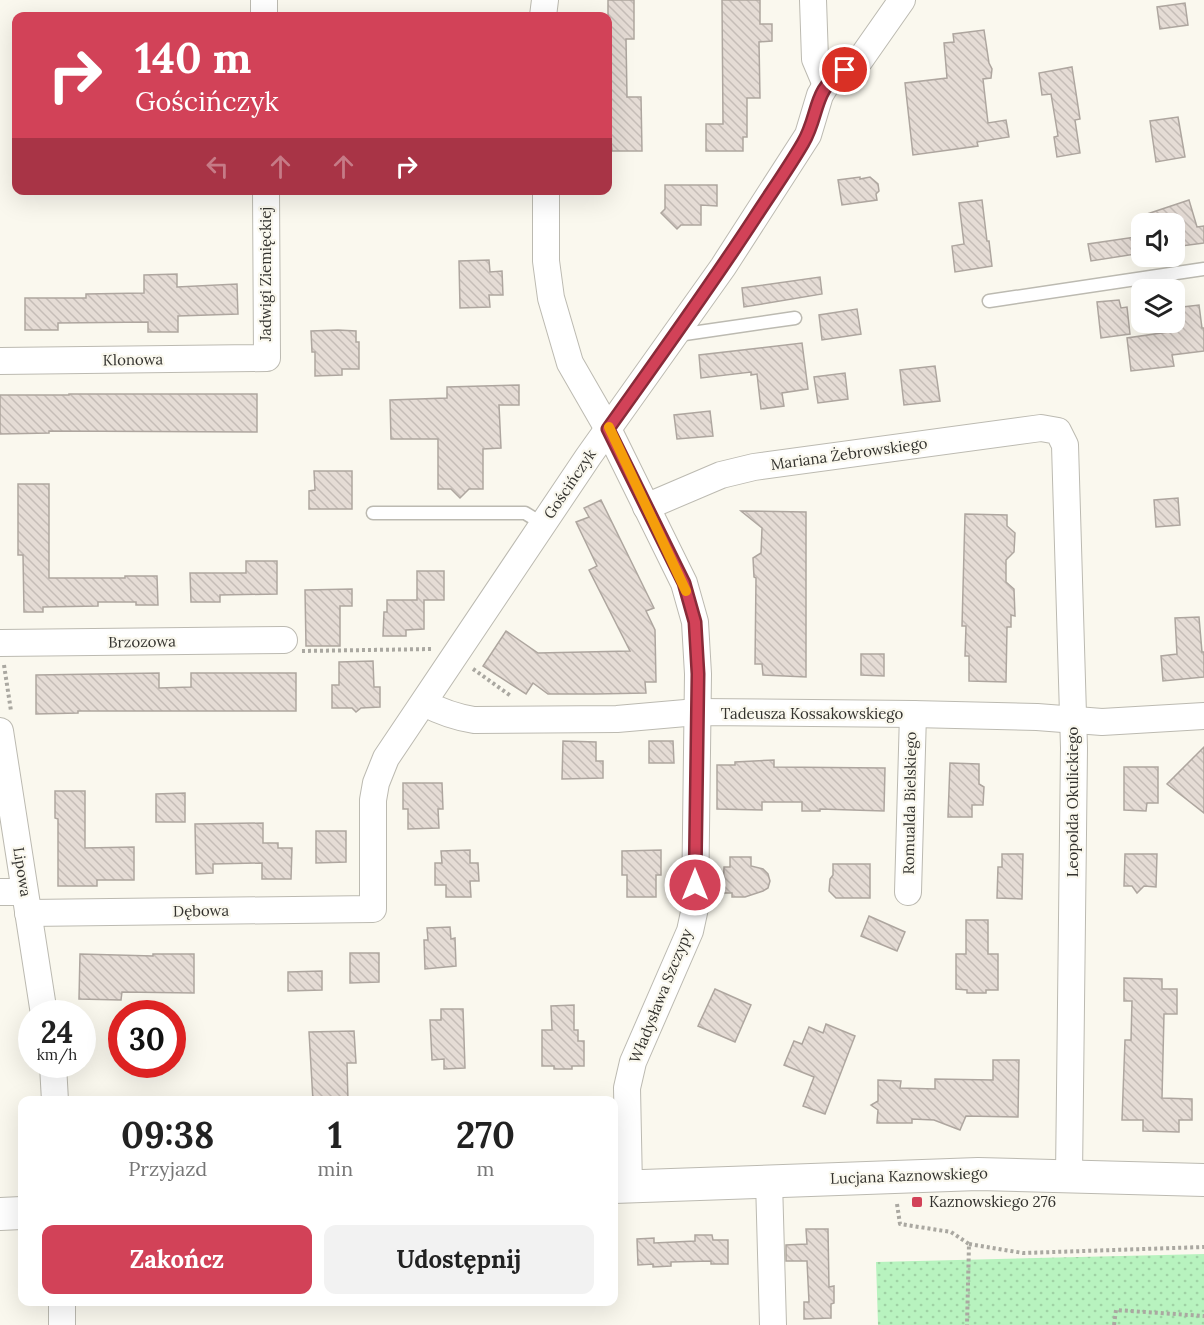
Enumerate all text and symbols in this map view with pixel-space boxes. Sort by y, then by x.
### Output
text: 140 m [135,31,251,85]
icon: right [36,36,114,114]
pin [819,44,870,95]
icon: arrive [828,53,861,86]
text: Gościńczyk [135,84,279,118]
icon: left [201,150,234,183]
icon: ahead [264,150,297,183]
icon: ahead [327,150,360,183]
icon: right [390,150,423,183]
street label: Jadwigi Ziemięckiej [256,207,275,342]
map controls [1131,213,1185,333]
button: sound [1131,213,1185,267]
button: layers [1131,279,1185,333]
street label: Klonowa [103,349,164,370]
street label: Mariana Żebrowskiego [769,433,929,474]
street label: Gościńczyk [539,445,600,522]
street label: Brzozowa [108,631,176,652]
street label: Tadeusza Kossakowskiego [721,704,904,723]
street label: Leopolda Okulickiego [1063,727,1082,877]
street label: Romualda Bielskiego [899,731,920,875]
street label: Lipowa [9,846,36,898]
position arrow [663,853,727,917]
street label: Dębowa [173,901,230,920]
street label: Władysława Szczypy [625,926,696,1066]
speed limit sign: 30 [108,1000,186,1078]
text: 24 [41,1013,73,1051]
text: km/h [37,1045,77,1064]
text: 09:38 [121,1112,214,1158]
text: 1 [328,1112,343,1158]
text: 270 [456,1112,515,1158]
text: Przyjazd [128,1156,207,1181]
text: min [317,1156,353,1181]
text: m [477,1156,494,1181]
street label: Lucjana Kaznowskiego [830,1163,988,1188]
place label: Kaznowskiego 276 [929,1192,1056,1211]
marker: Kaznowskiego 276 [910,1195,924,1209]
button: Zakończ [42,1225,312,1294]
button: Udostępnij [324,1225,594,1294]

